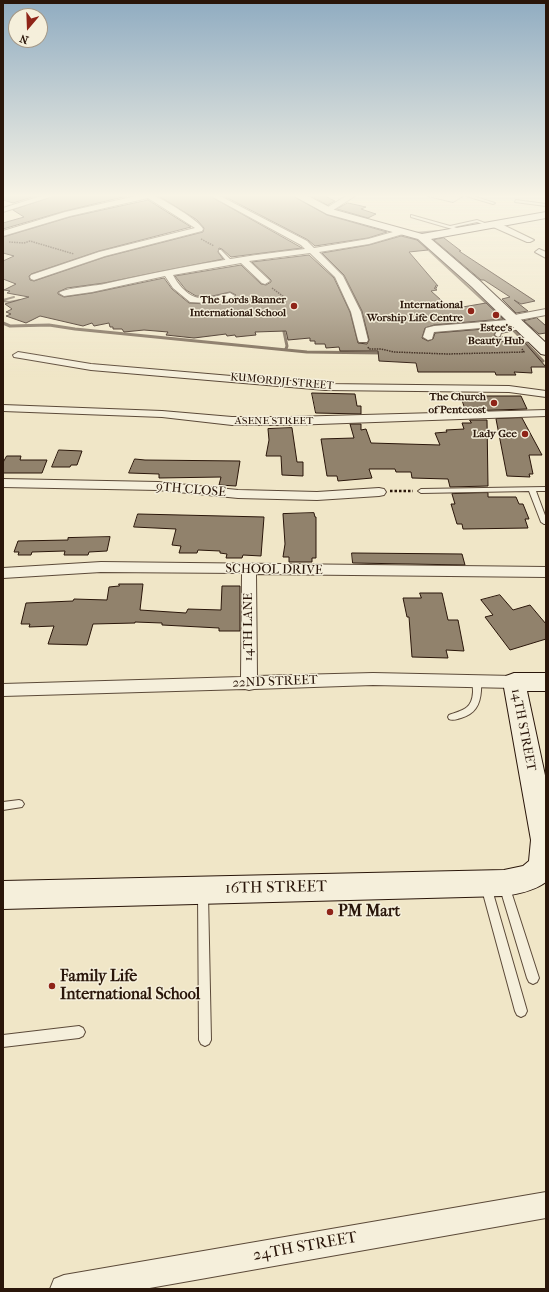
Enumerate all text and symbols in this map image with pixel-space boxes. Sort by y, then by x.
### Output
north arrow [8,8,48,48]
text: N [18,31,30,46]
place label: The Lords Banner International School [190,293,286,319]
place label: International Worship Life Centre [367,298,463,324]
marker: The Lords Banner International School [289,301,299,311]
marker: International Worship Life Centre [466,306,476,316]
marker: Estee's Beauty Hub [491,310,501,320]
place label: Estee's Beauty Hub [468,321,524,347]
street label: KUMORDJI STREET [230,371,334,393]
place label: The Church of Pentecost [429,390,486,416]
marker: The Church of Pentecost [489,398,499,408]
street label: ASENE STREET [235,414,313,428]
place label: Lady Gee [473,427,517,441]
marker: Lady Gee [520,429,530,439]
street label: 9TH CLOSE [155,479,227,501]
street label: SCHOOL DRIVE [225,561,323,579]
street label: 14TH LANE [241,593,257,661]
street label: 22ND STREET [232,673,318,691]
street label: 14TH STREET [507,687,539,773]
street label: 16TH STREET [225,878,327,898]
place label: PM Mart [338,902,400,922]
marker: PM Mart [325,907,335,917]
place label: Family Life International School [60,967,200,1005]
marker: Family Life International School [47,981,57,991]
street label: 24TH STREET [251,1228,359,1266]

